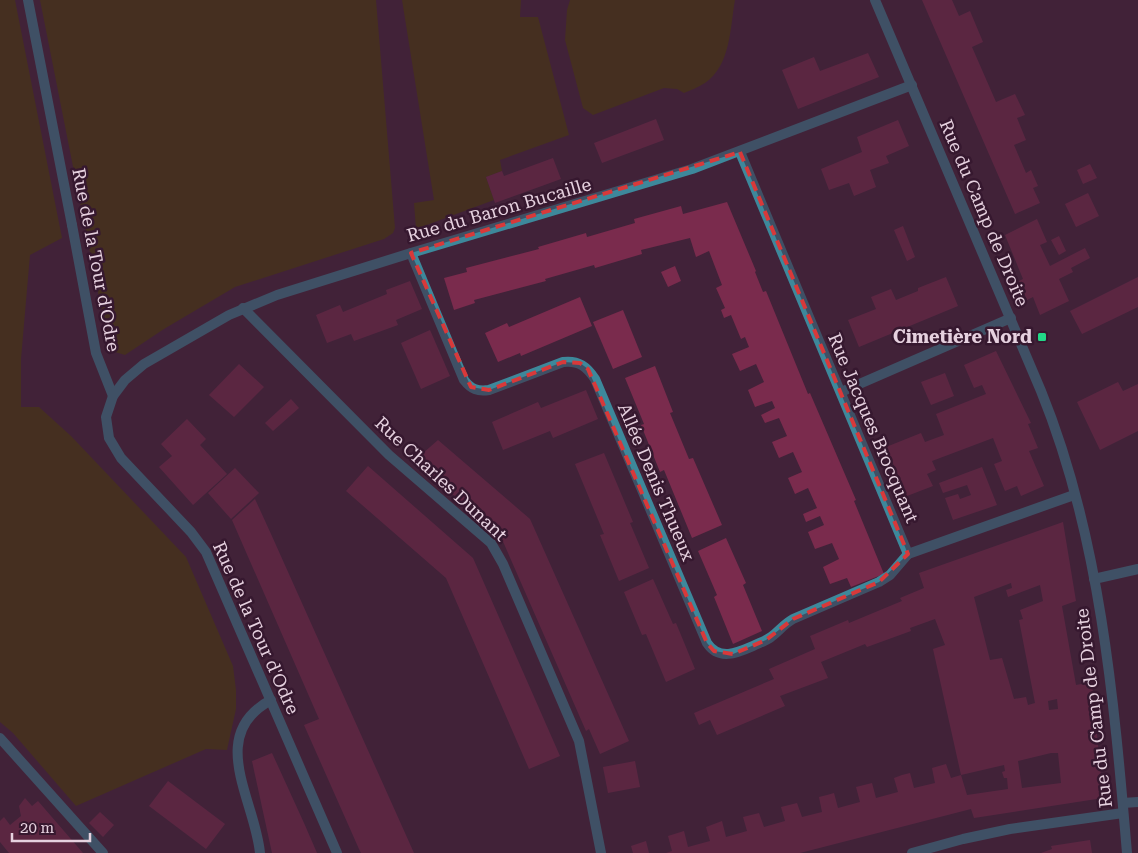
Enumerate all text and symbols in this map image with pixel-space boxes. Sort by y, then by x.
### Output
street label: Rue du Camp de Droite [936,116,1033,309]
street label: Rue de la Tour d'Odre [68,166,125,354]
street label: Rue du Baron Bucaille [404,173,594,246]
place label: Cimetière Nord [893,326,1032,347]
street label: Rue Jacques Brocquant [824,330,923,526]
marker: Cimetière Nord [1036,331,1048,343]
street label: Allée Denis Thueux [614,400,699,564]
street label: Rue Charles Dunant [371,412,512,545]
street label: Rue de la Tour d'Odre [209,538,304,717]
street label: Rue du Camp de Droite [1071,607,1116,809]
scale bar [12,810,90,842]
text: 20 m [20,819,55,837]

